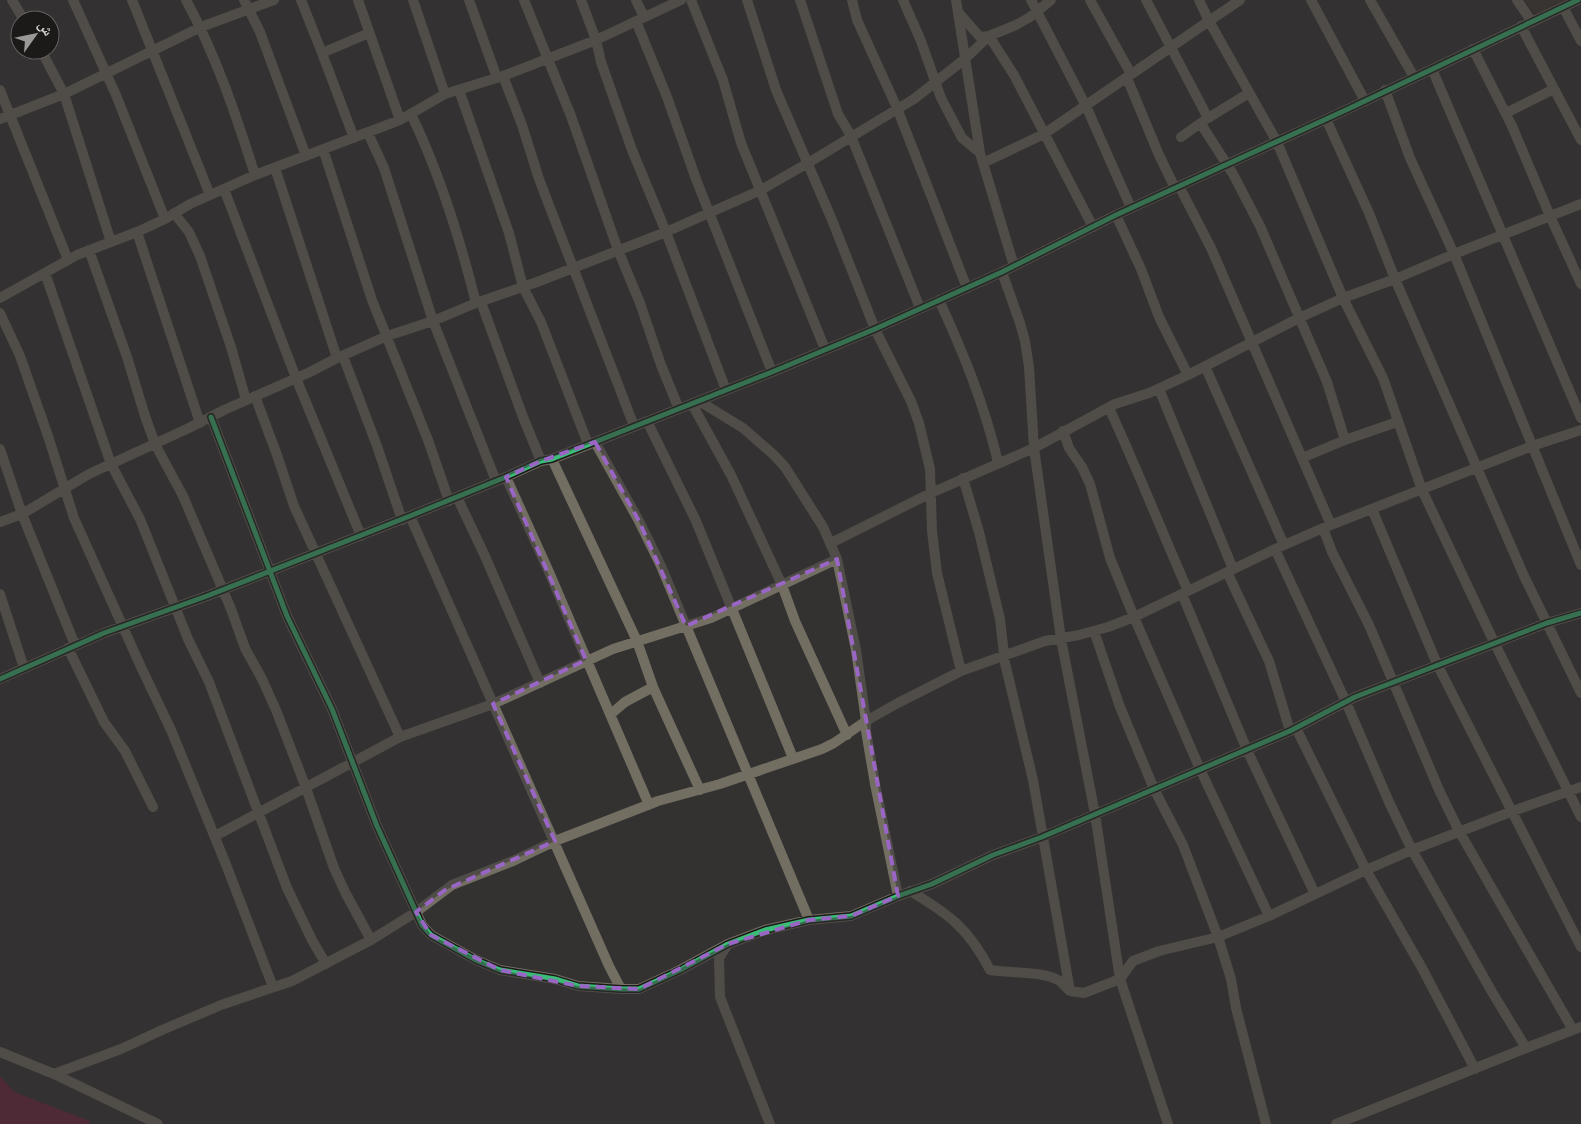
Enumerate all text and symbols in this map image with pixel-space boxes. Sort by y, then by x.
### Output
north arrow [10,10,60,60]
text: ش [34,17,58,39]

